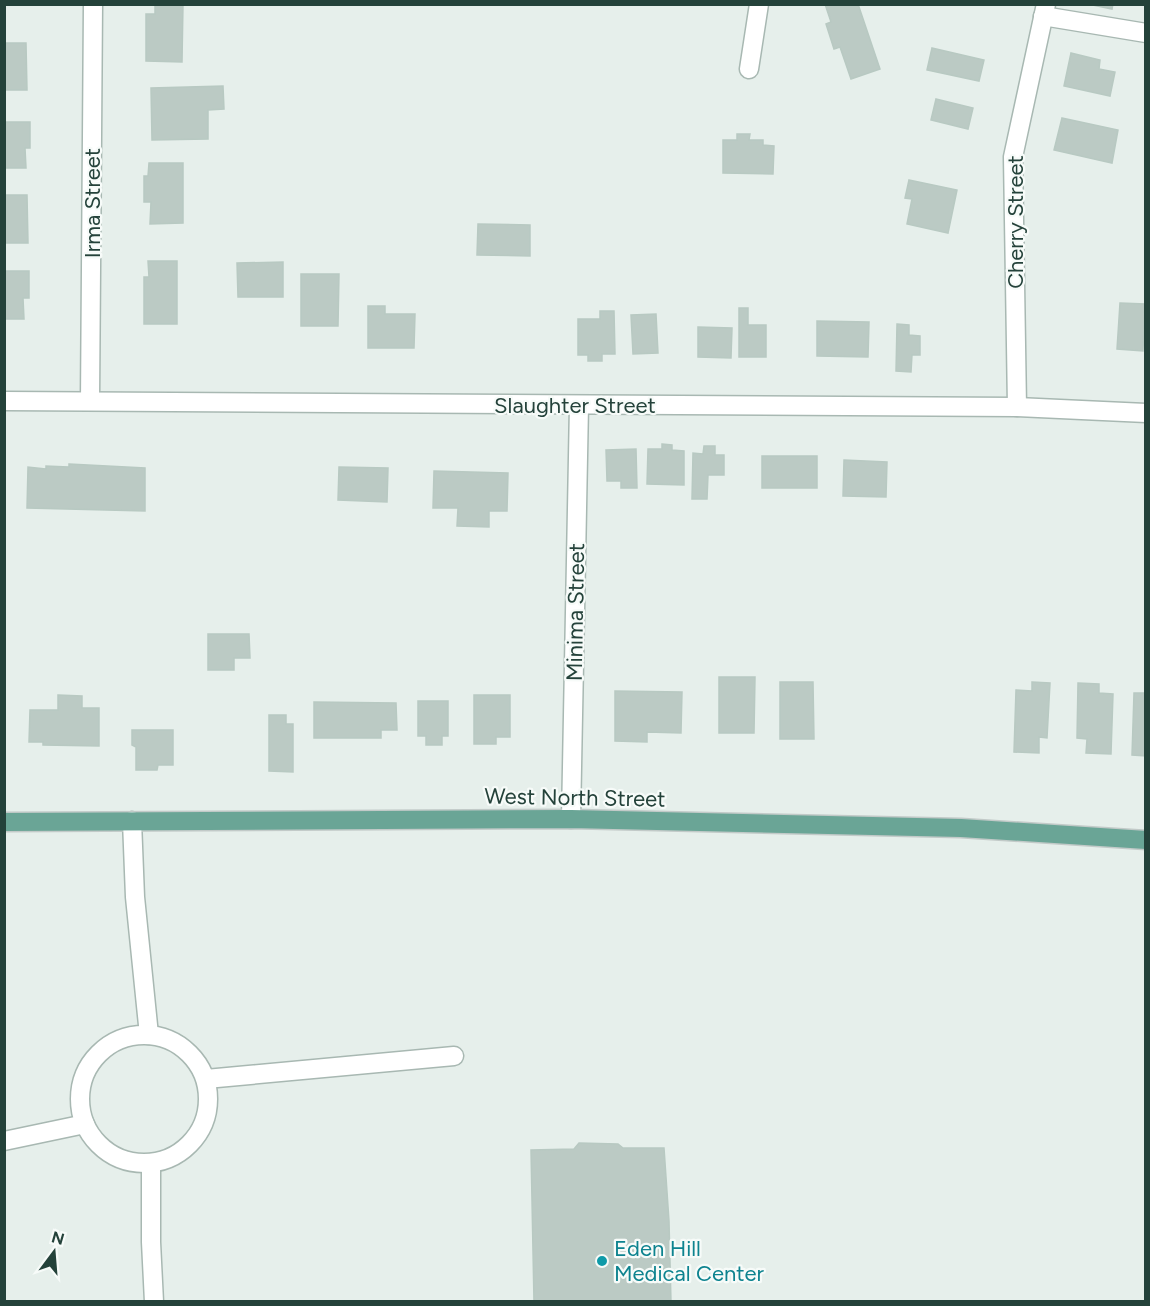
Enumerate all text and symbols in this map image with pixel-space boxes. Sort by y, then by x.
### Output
street label: Irma Street [79,148,106,258]
street label: Cherry Street [1002,155,1029,289]
street label: Slaughter Street [494,392,656,419]
street label: Minima Street [561,543,590,681]
street label: West North Street [484,782,666,813]
north arrow [24,1222,84,1282]
text: N [49,1227,67,1249]
place label: Eden Hill Medical Center [614,1235,764,1287]
marker: Eden Hill Medical Center [595,1254,609,1268]

